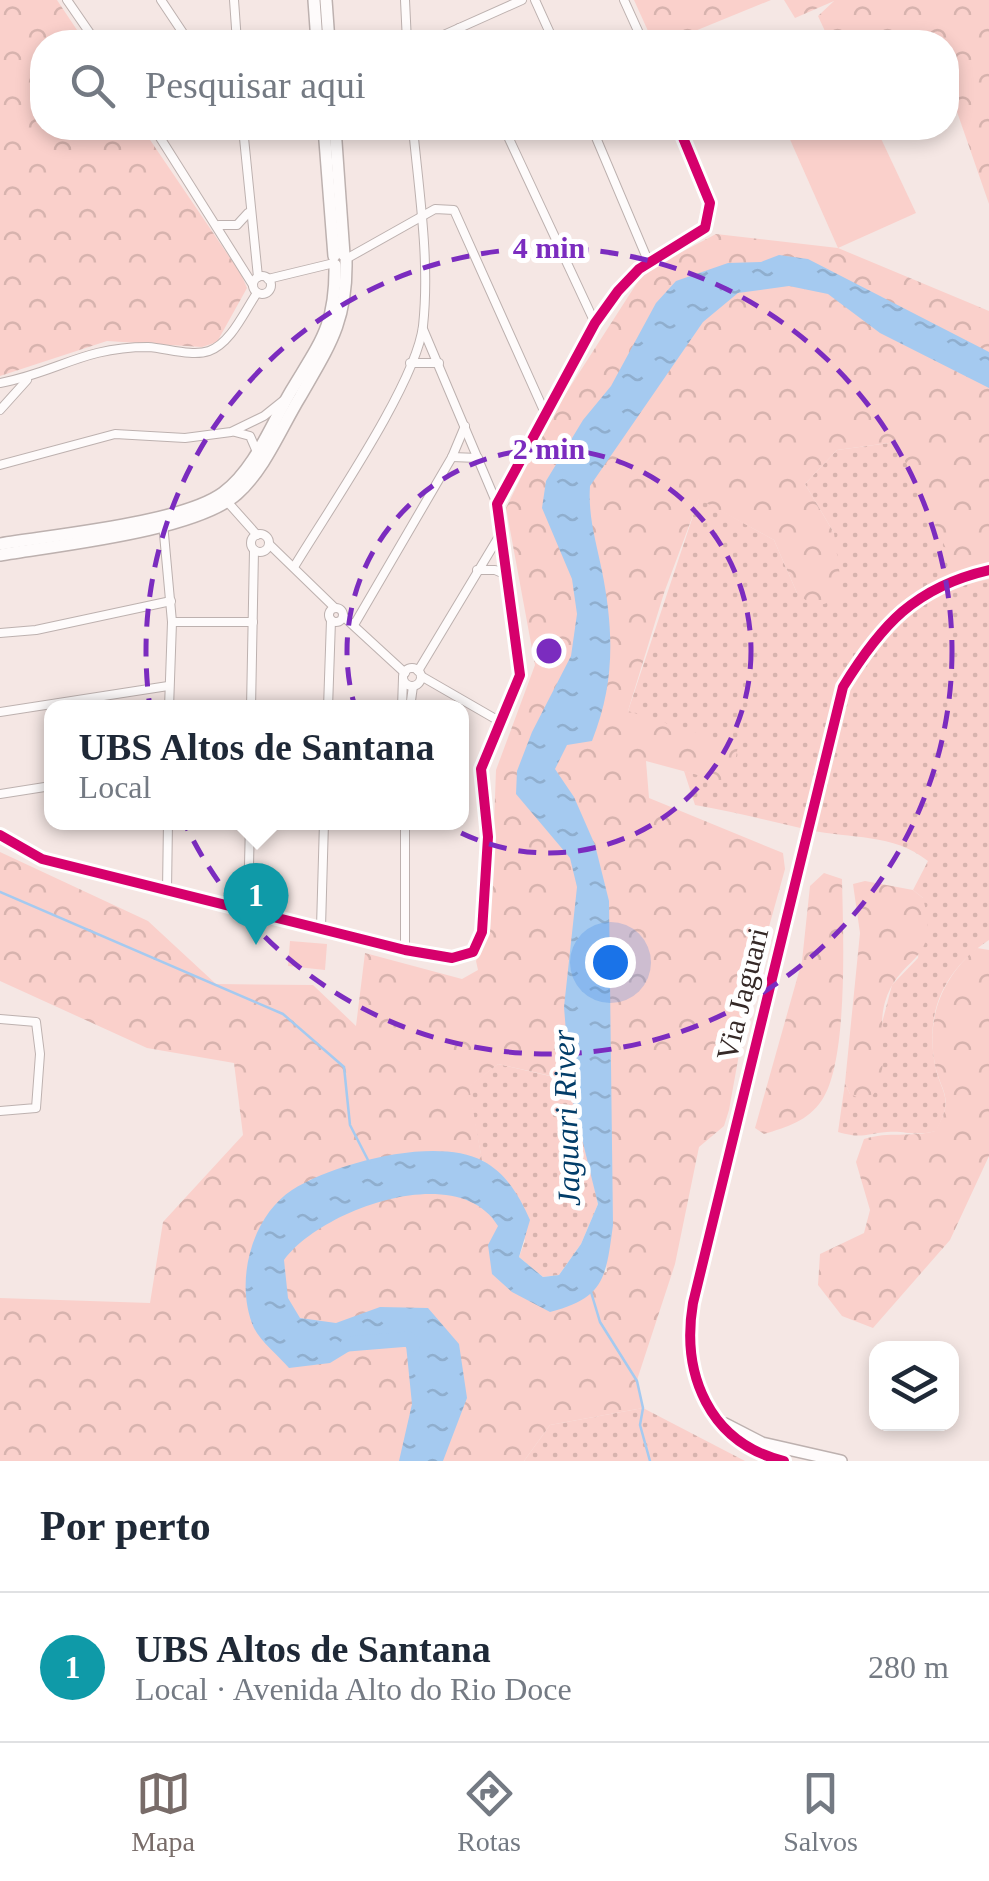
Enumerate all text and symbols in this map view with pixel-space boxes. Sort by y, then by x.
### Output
search box [30,30,959,140]
icon: search [65,58,120,113]
text: Pesquisar aqui [145,64,366,106]
text: 4 min [513,231,586,264]
text: 2 min [513,432,586,465]
centre of rings [531,633,567,669]
popup [44,700,469,830]
text: UBS Altos de Santana [79,726,434,768]
text: Local [79,769,151,805]
pin: 1 [224,862,288,945]
street label: Via Jaguari [710,924,774,1064]
your location [585,937,636,988]
water label: Jaguari River [545,1028,587,1207]
map controls [869,1341,959,1431]
button: layers [869,1341,959,1431]
text: Por perto [40,1503,211,1549]
text: UBS Altos de Santana [135,1628,491,1670]
text: 1 [65,1649,81,1685]
text: 280 m [868,1649,949,1685]
text: Local · Avenida Alto do Rio Doce [135,1671,572,1707]
tab: Mapa [131,1766,195,1858]
tab: Rotas [457,1766,521,1858]
tab: Salvos [783,1766,858,1858]

